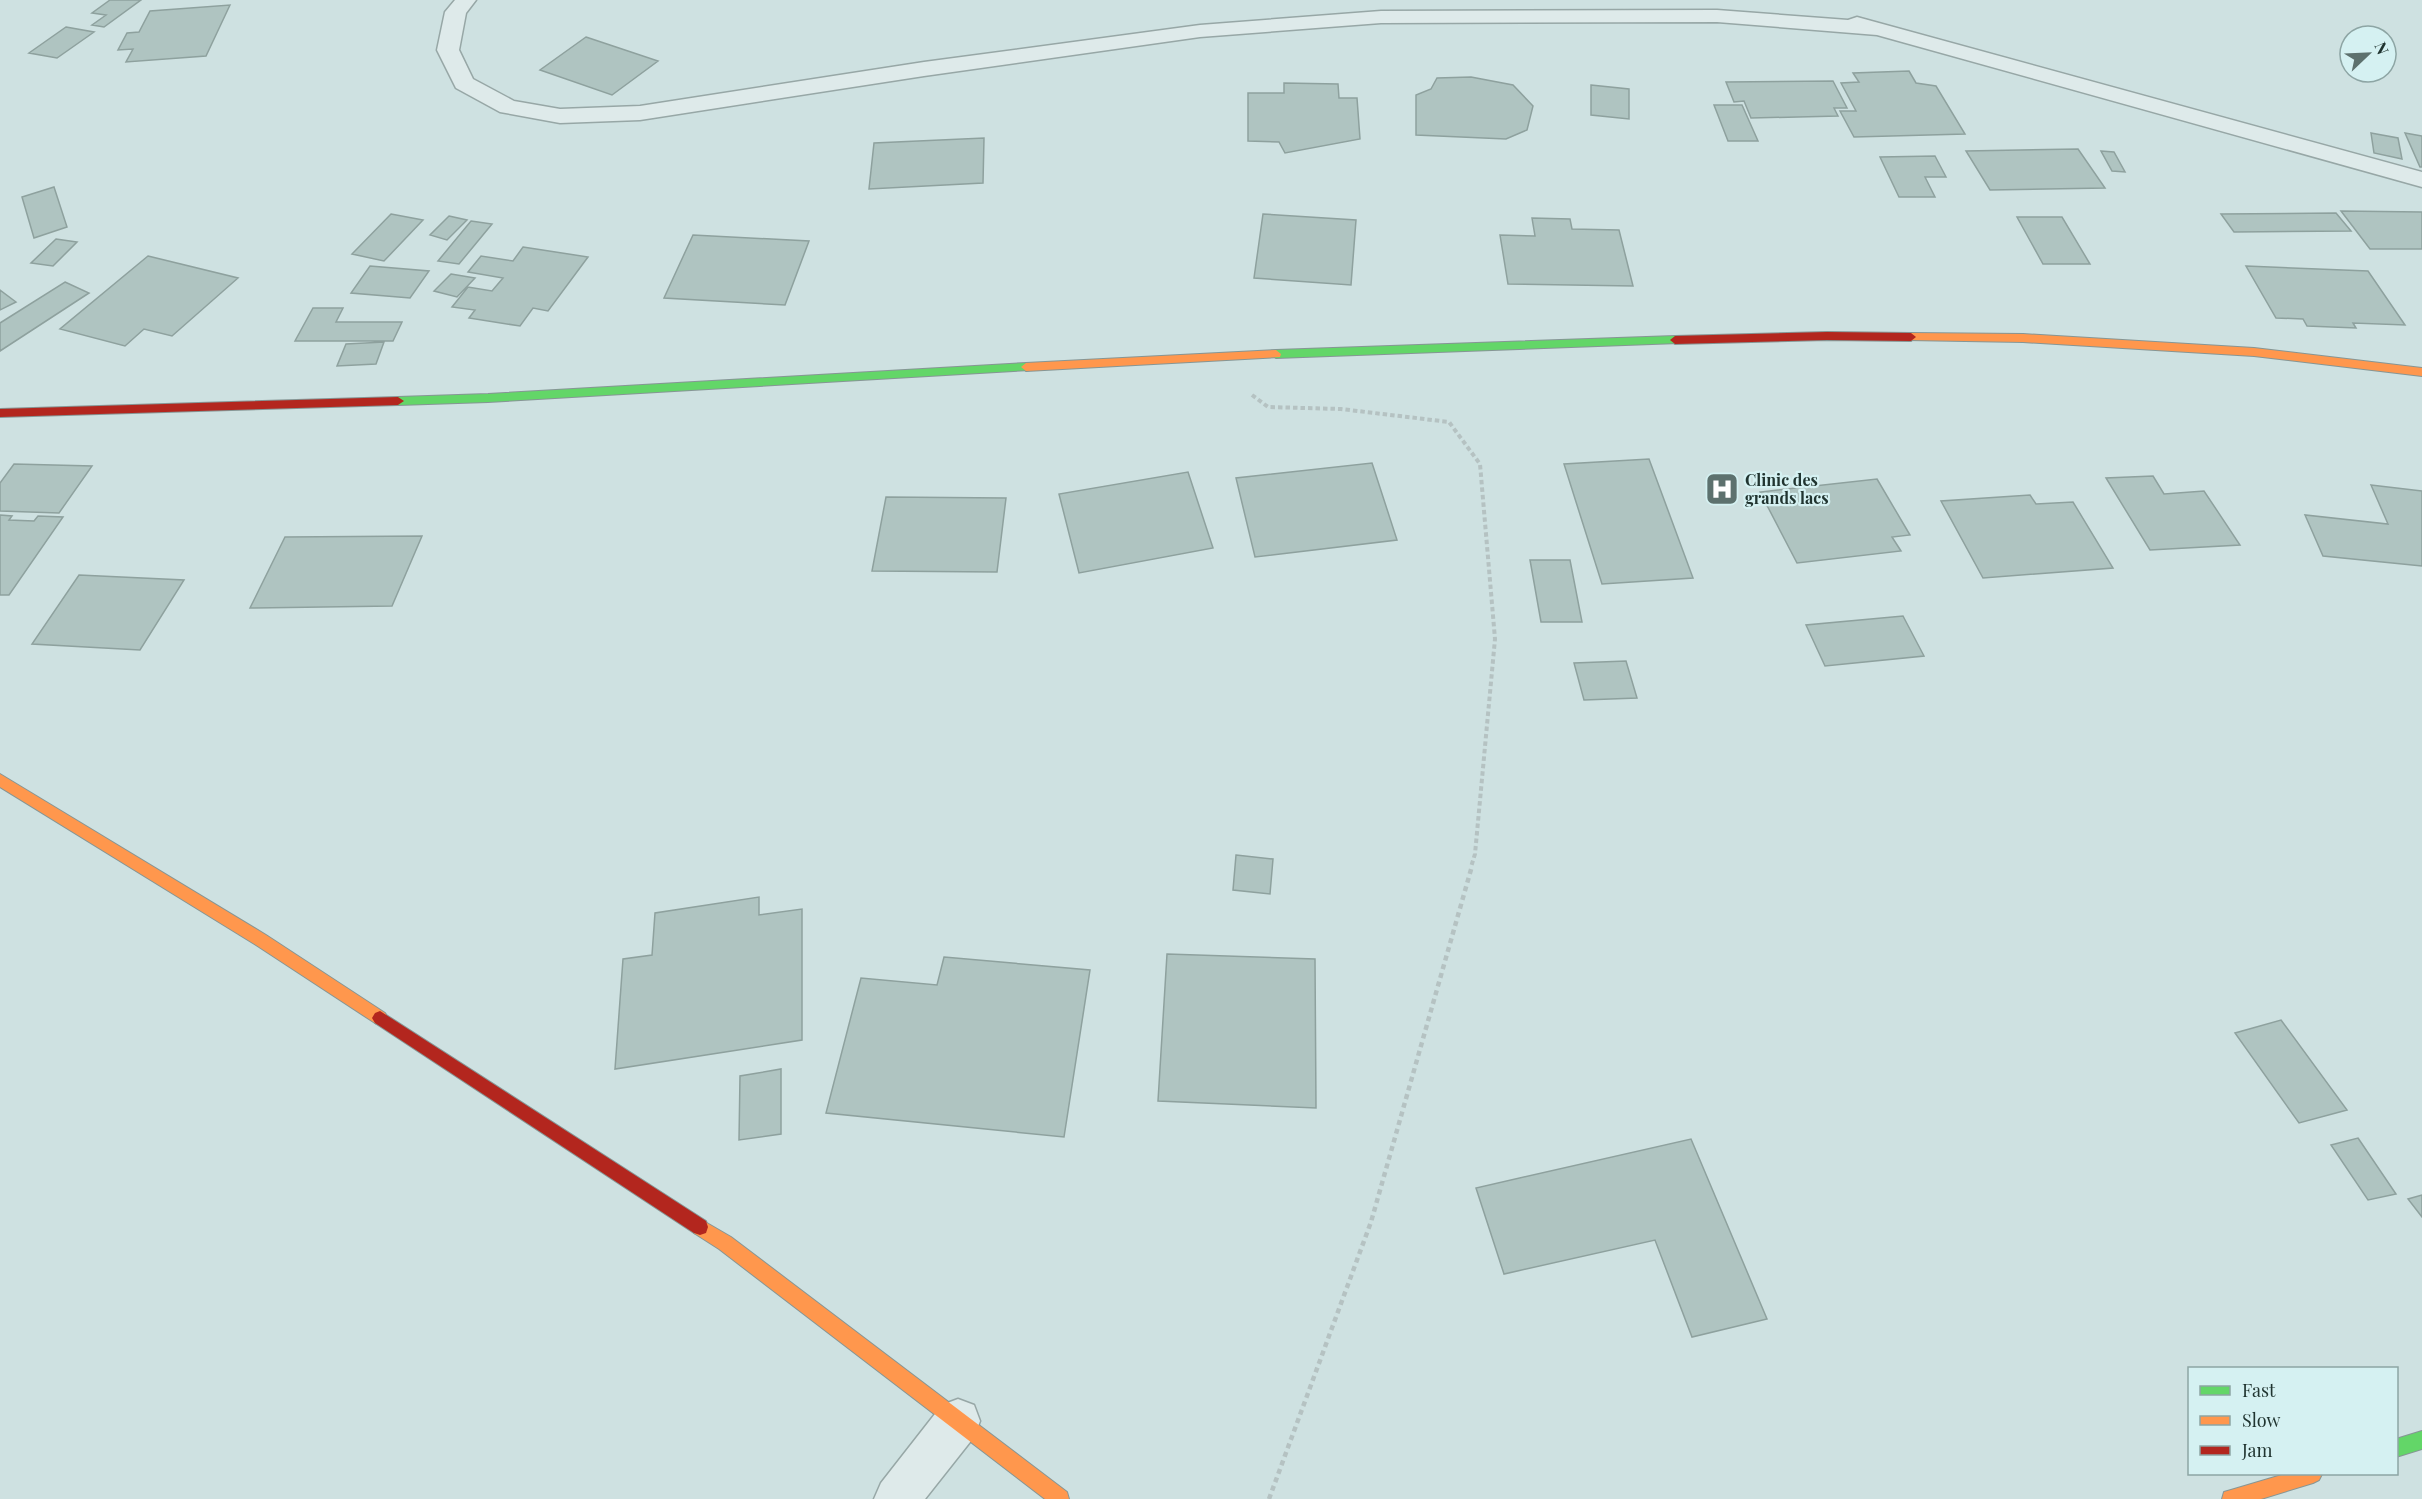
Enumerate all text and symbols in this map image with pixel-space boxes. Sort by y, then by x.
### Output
north arrow [2338,24,2398,84]
text: N [2370,39,2394,58]
place label: Clinic des grands lacs [1745,469,1829,508]
hospital icon: Clinic des grands lacs [1704,471,1740,507]
legend [2188,1367,2398,1475]
text: Fast [2242,1378,2276,1402]
text: Slow [2242,1408,2280,1432]
text: Jam [2241,1438,2272,1462]

